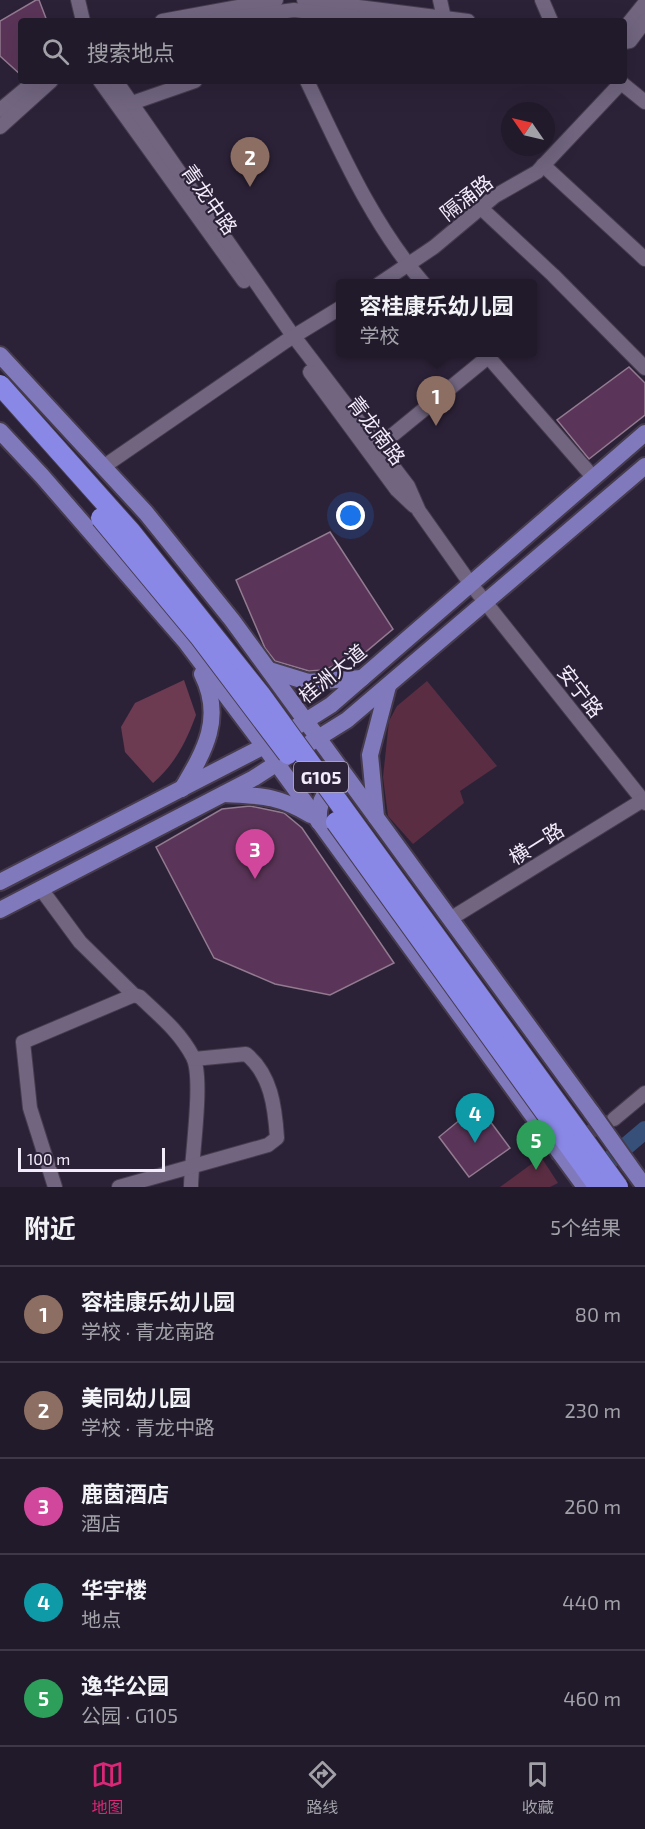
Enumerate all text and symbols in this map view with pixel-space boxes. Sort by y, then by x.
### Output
search box [18,18,627,84]
icon: search [39,35,72,68]
text: 搜索地点 [87,39,175,65]
north arrow [501,102,555,156]
pin: 2 [230,138,270,187]
street label: 青龙中路 [177,159,243,239]
street label: 隔涌路 [435,169,497,225]
popup [336,279,537,357]
text: 容桂康乐幼儿园 [359,292,514,318]
text: 学校 [359,323,399,347]
pin: 1 [416,376,456,426]
street label: 青龙南路 [343,391,411,469]
your location [336,501,365,530]
street label: 桂洲大道 [293,639,371,707]
street label: 安宁路 [553,660,609,722]
road number: G105 [294,762,348,792]
street label: 横一路 [504,817,568,869]
pin: 3 [236,830,274,879]
pin: 4 [456,1094,494,1143]
pin: 5 [516,1120,556,1170]
scale bar [18,1145,165,1172]
text: 100 m [27,1149,70,1168]
text: 附近 [24,1212,76,1243]
text: 5个结果 [550,1215,621,1239]
text: 容桂康乐幼儿园 [81,1288,235,1314]
text: 1 [39,1302,48,1326]
text: 80 m [575,1302,621,1326]
text: 学校 · 青龙南路 [81,1319,215,1343]
text: 美同幼儿园 [81,1384,191,1410]
text: 2 [38,1398,49,1422]
text: 230 m [565,1398,621,1422]
text: 学校 · 青龙中路 [81,1415,215,1439]
text: 鹿茵酒店 [81,1480,169,1506]
text: 3 [38,1494,49,1518]
text: 260 m [564,1494,621,1518]
text: 酒店 [81,1511,121,1535]
text: 华宇楼 [81,1576,147,1602]
text: 4 [37,1590,50,1614]
text: 440 m [562,1590,621,1614]
text: 地点 [81,1607,121,1631]
text: 逸华公园 [81,1672,169,1698]
text: 5 [38,1686,49,1710]
text: 460 m [563,1686,621,1710]
text: 公园 · G105 [81,1703,178,1727]
tab: 地图 [91,1758,124,1818]
tab: 路线 [306,1758,339,1818]
tab: 收藏 [521,1758,554,1818]

